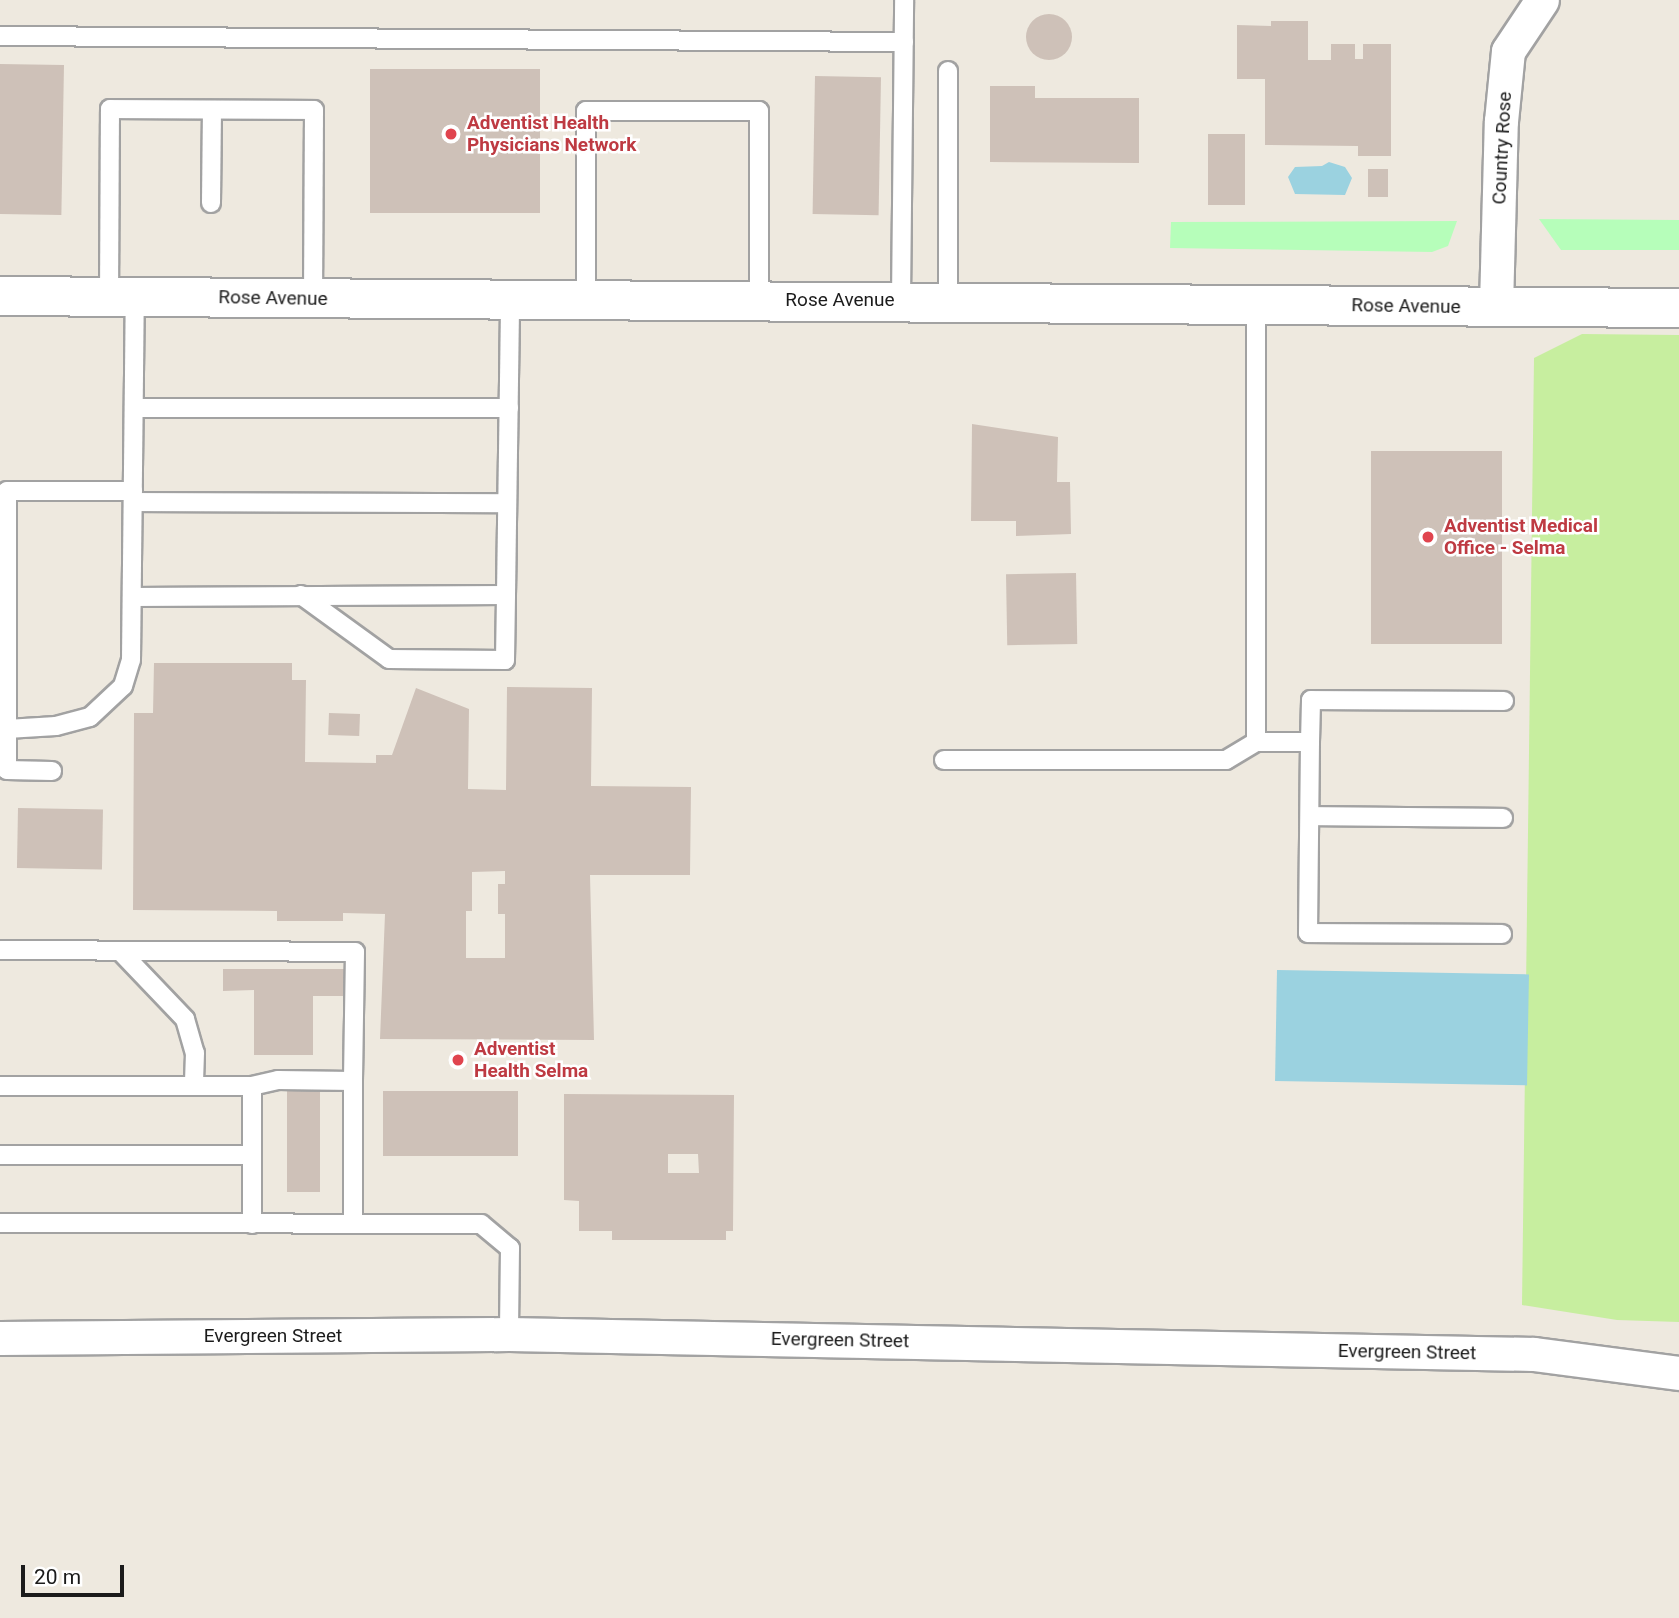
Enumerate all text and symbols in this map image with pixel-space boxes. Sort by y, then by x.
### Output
street label: Country Rose [1488,91,1516,205]
place label: Adventist Health Physicians Network [467,112,636,156]
marker: Adventist Health Physicians Network [441,124,461,144]
street label: Rose Avenue [218,286,328,310]
street label: Rose Avenue [785,289,895,311]
street label: Rose Avenue [1351,294,1461,318]
place label: Adventist Medical Office - Selma [1444,515,1598,559]
marker: Adventist Medical Office - Selma [1418,527,1438,547]
place label: Adventist Health Selma [474,1038,588,1082]
marker: Adventist Health Selma [448,1050,468,1070]
street label: Evergreen Street [204,1325,342,1347]
street label: Evergreen Street [771,1327,909,1353]
street label: Evergreen Street [1338,1339,1476,1365]
scale bar [24,1552,128,1596]
text: 20 m [34,1565,81,1589]

